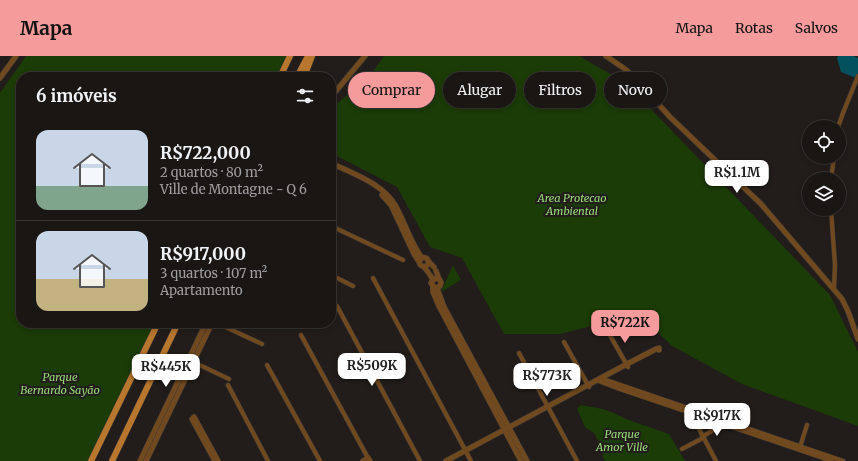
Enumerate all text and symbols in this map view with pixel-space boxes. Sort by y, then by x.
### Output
text: Mapa [20,16,72,40]
text: Mapa [676,19,713,37]
text: Rotas [735,19,773,37]
text: Salvos [795,19,838,37]
chip: Comprar [348,72,435,108]
chip: Alugar [443,72,516,108]
chip: Filtros [524,72,596,108]
chip: Novo [604,72,667,108]
text: 6 imóveis [36,85,117,107]
icon: filters [294,85,316,107]
map controls [802,120,846,216]
button: locate [802,120,846,164]
text: R$722,000 [160,142,251,164]
icon: home [68,146,116,194]
pin: R$1.1M [704,160,770,194]
text: 2 quartos · 80 m² [160,164,263,181]
text: R$1.1M [714,164,760,181]
button: layers [802,172,846,216]
text: Ville de Montagne - Q 6 [160,181,307,198]
park label: Area Protecao Ambiental [536,191,607,218]
text: R$917,000 [160,243,246,265]
icon: home [68,247,116,295]
text: 3 quartos · 107 m² [160,265,267,282]
text: Apartamento [160,282,243,299]
pin: R$722K [592,310,658,344]
text: R$722K [600,314,650,331]
pin: R$509K [339,353,405,387]
pin: R$445K [133,354,199,388]
text: R$509K [347,357,397,374]
text: R$445K [141,358,191,375]
pin: R$773K [514,363,580,397]
text: R$773K [522,367,572,384]
park label: Parque Bernardo Sayão [20,370,100,397]
pin: R$917K [684,403,750,437]
text: R$917K [693,407,741,424]
park label: Parque Amor Ville [595,427,648,454]

